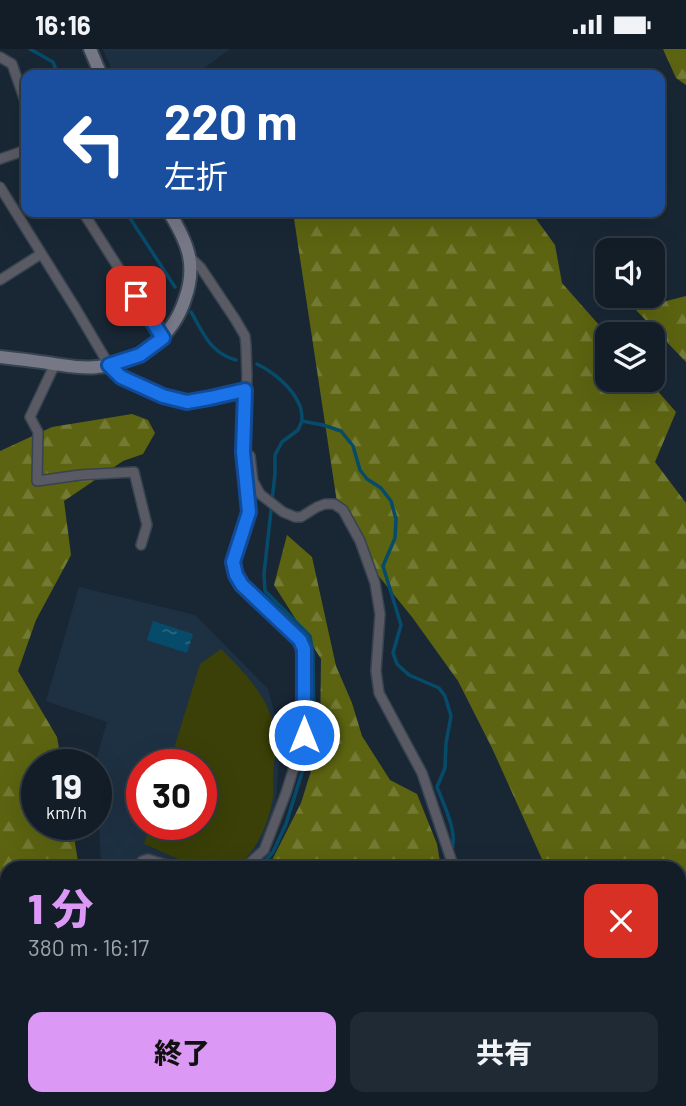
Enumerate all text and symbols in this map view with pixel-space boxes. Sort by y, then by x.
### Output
text: 16:16 [35,9,91,40]
text: 220 m [164,91,298,150]
icon: left [49,98,140,189]
text: 左折 [164,156,228,194]
map controls [595,238,665,392]
button: sound [595,238,665,308]
pin [106,266,166,326]
icon: arrive [117,277,155,315]
button: layers [595,322,665,392]
position arrow [267,698,341,772]
speed limit sign: 30 [126,749,217,840]
text: 19 [51,764,82,806]
text: km/h [46,801,87,823]
text: 1 分 [28,882,93,932]
button: close [584,884,658,958]
text: 380 m · 16:17 [28,933,149,961]
button: 終了 [28,1012,336,1092]
button: 共有 [350,1012,658,1092]

